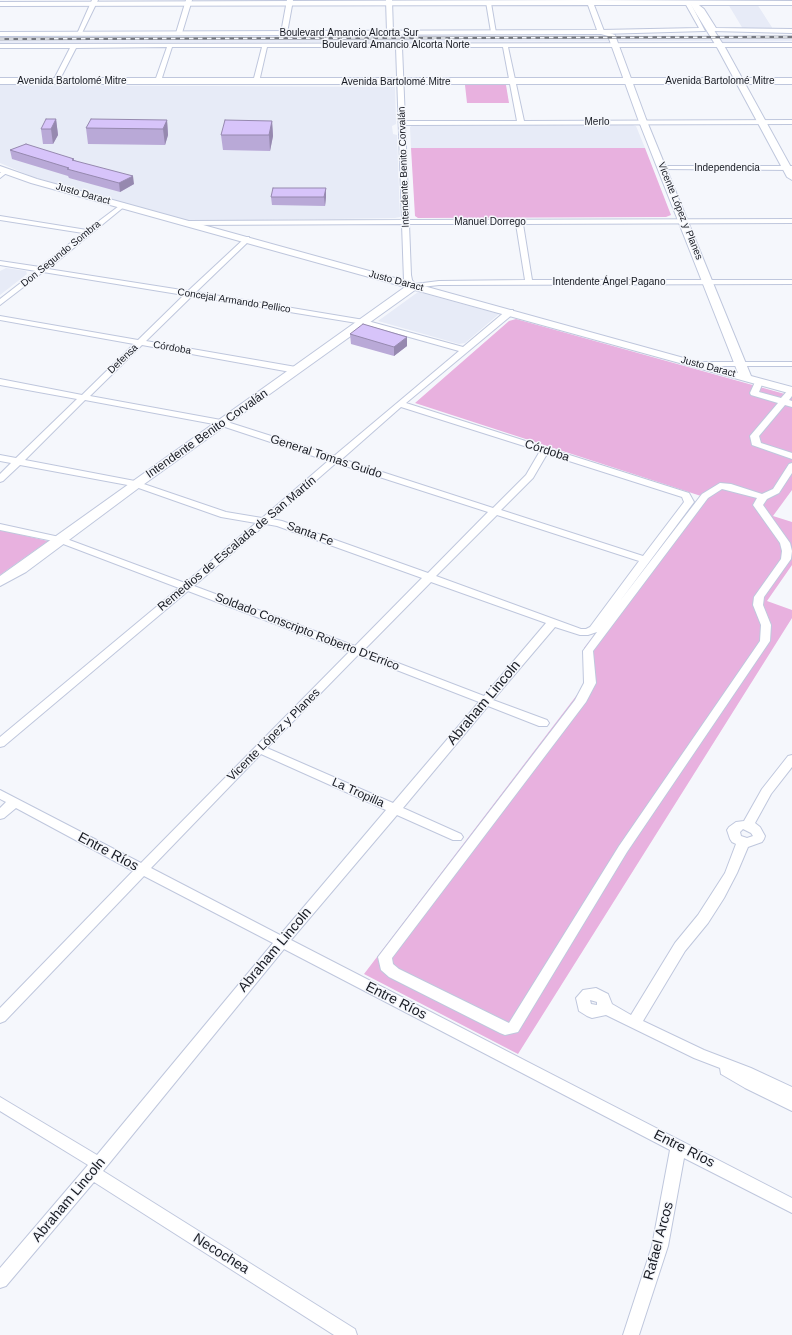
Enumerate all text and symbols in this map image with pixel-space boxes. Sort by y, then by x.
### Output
street label: Boulevard Amancio Alcorta Sur [280,27,418,39]
street label: Boulevard Amancio Alcorta Norte [322,39,470,51]
street label: Avenida Bartolomé Mitre [17,75,127,87]
street label: Avenida Bartolomé Mitre [665,75,775,87]
street label: Avenida Bartolomé Mitre [341,76,451,88]
street label: Intendente Benito Corvalán [396,106,412,228]
street label: Merlo [584,116,610,128]
street label: Vicente López y Planes [655,160,705,262]
street label: Independencia [694,162,760,174]
street label: Justo Daract [54,180,112,208]
street label: Manuel Dorrego [454,216,526,228]
street label: Don Segundo Sombra [19,218,103,290]
street label: Justo Daract [367,268,425,294]
street label: Intendente Ángel Pagano [553,276,665,288]
street label: Concejal Armando Pellico [177,286,291,316]
street label: Córdoba [152,339,192,357]
street label: Defensa [105,342,141,376]
street label: Justo Daract [679,354,737,380]
street label: Intendente Benito Corvalán [143,386,271,482]
street label: General Tomas Guido [268,432,384,482]
street label: Córdoba [523,437,571,465]
street label: Remedios de Escalada de San Martín [155,474,319,614]
street label: Santa Fe [285,519,335,549]
street label: Soldado Conscripto Roberto D'Errico [213,590,401,674]
street label: Abraham Lincoln [444,657,524,749]
street label: Vicente López y Planes [225,686,323,784]
street label: La Tropilla [330,775,386,811]
street label: Entre Ríos [75,829,141,875]
street label: Abraham Lincoln [235,904,315,996]
street label: Entre Ríos [363,979,429,1023]
street label: Entre Ríos [651,1127,717,1171]
street label: Abraham Lincoln [29,1154,109,1246]
street label: Rafael Arcos [641,1200,677,1282]
street label: Necochea [190,1230,252,1278]

